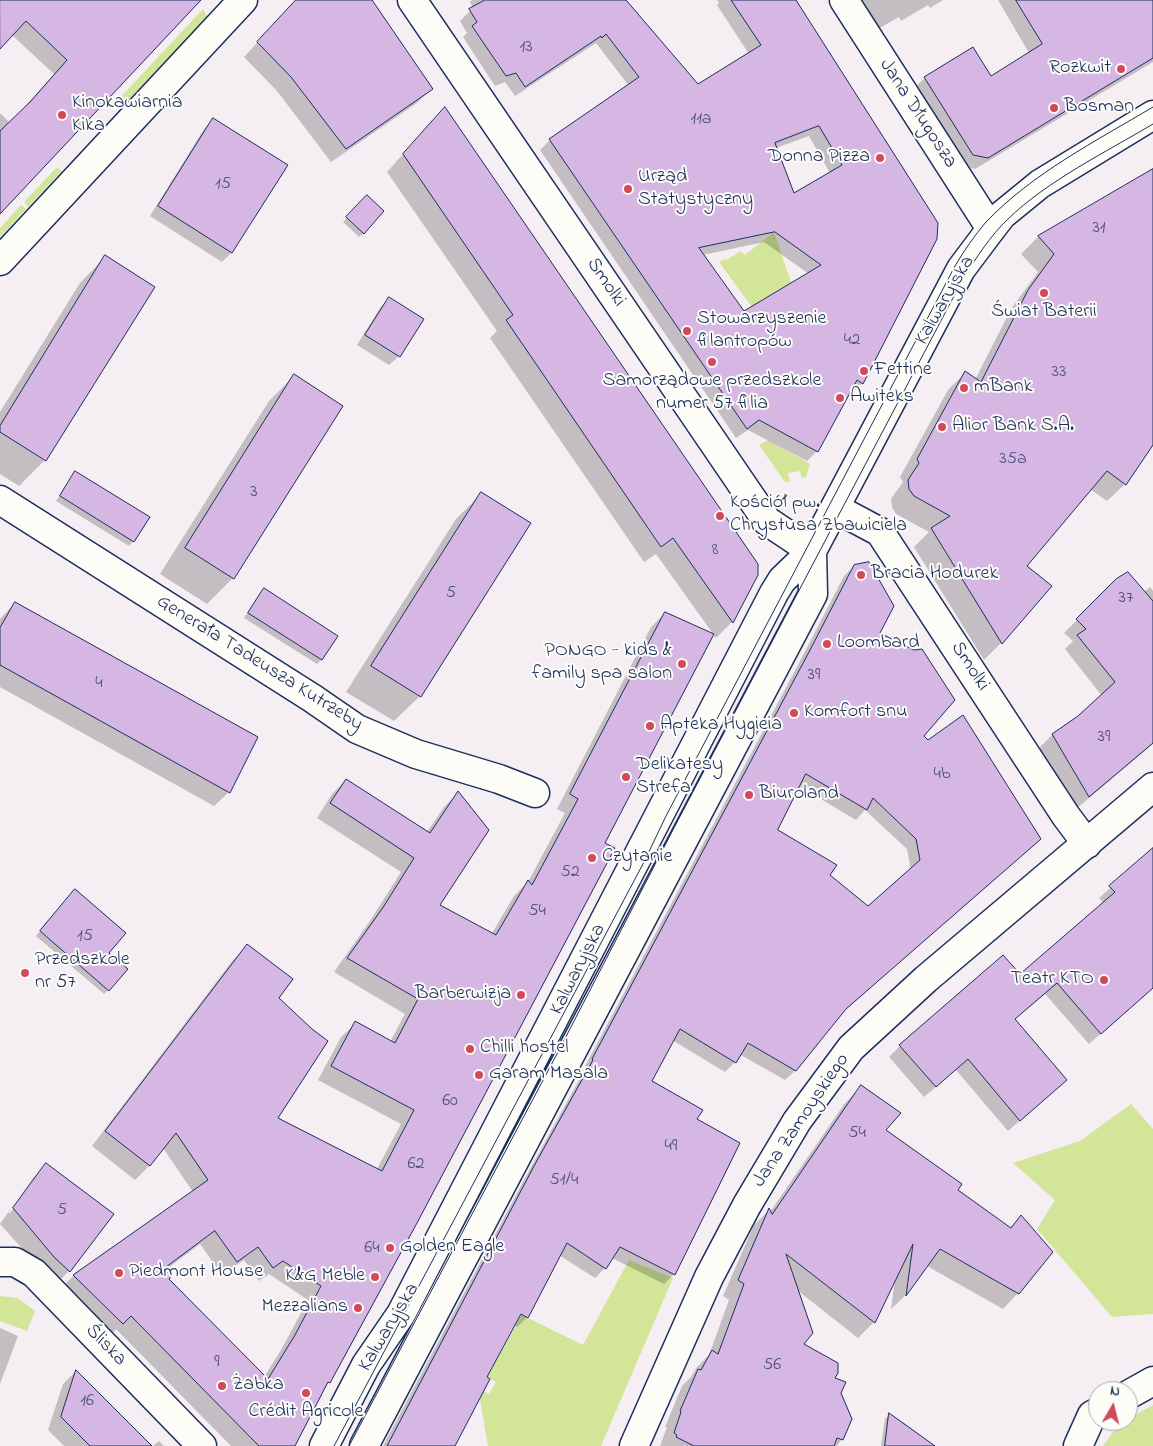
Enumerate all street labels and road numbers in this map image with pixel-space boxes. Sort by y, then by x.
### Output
street label: Jana Długosza [873,55,961,173]
street label: Kalwaryjska [911,252,981,350]
street label: Smolki [580,254,630,312]
street label: Generała Tadeusza Kutrzeby [151,591,367,737]
street label: Smolki [944,638,994,696]
street label: Kalwaryjska [546,921,612,1019]
street label: Jana Zamoyskiego [748,1049,856,1193]
street label: Kalwaryjska [354,1279,426,1377]
street label: Śliska [79,1320,131,1372]

